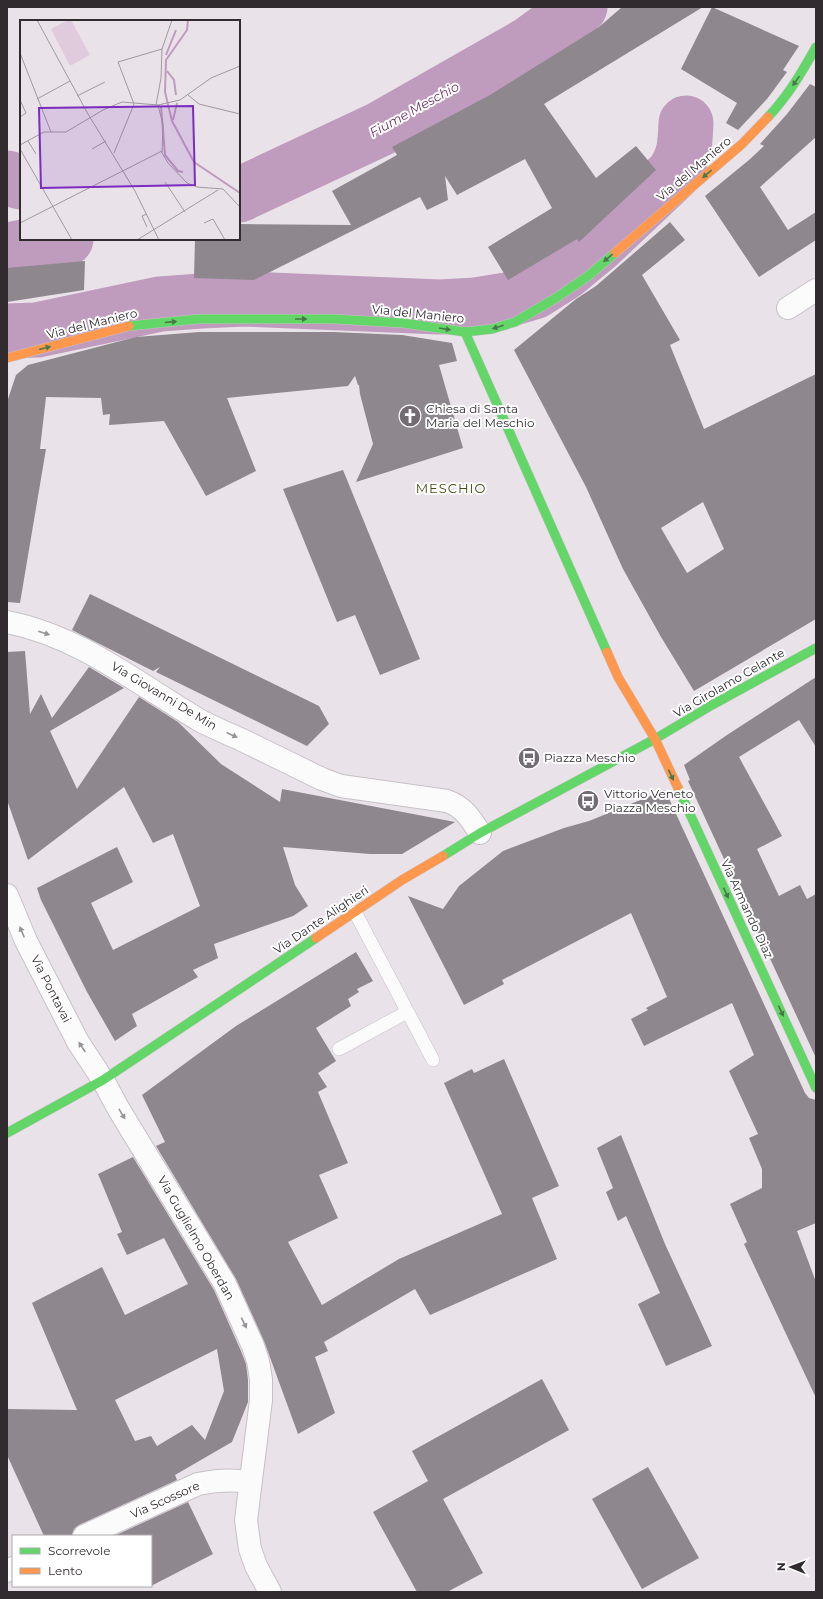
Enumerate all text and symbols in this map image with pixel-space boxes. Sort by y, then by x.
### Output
inset map [20,20,240,240]
one-way arrow [792,75,800,86]
water label: Fiume Meschio [366,78,462,140]
street label: Via del Maniero [653,133,734,204]
one-way arrow [702,169,711,178]
one-way arrow [602,254,613,263]
street label: Via del Maniero [371,301,465,326]
street label: Via del Maniero [45,305,139,342]
one-way arrow [295,316,308,322]
one-way arrow [165,318,177,325]
one-way arrow [492,324,504,330]
one-way arrow [439,326,451,332]
one-way arrow [38,345,51,351]
place label: Chiesa di Santa Maria del Meschio [426,401,535,430]
church icon: Chiesa di Santa Maria del Meschio [397,403,423,429]
district label: MESCHIO [416,480,486,496]
one-way arrow [39,630,51,636]
street label: Via Girolamo Celante [671,645,787,721]
street label: Via Giovanni De Min [109,658,220,733]
one-way arrow [226,732,237,738]
bus stop icon: Piazza Meschio [516,745,542,771]
place label: Piazza Meschio [544,750,636,765]
one-way arrow [668,769,674,781]
place label: Vittorio Veneto Piazza Meschio [604,786,696,815]
bus stop icon: Vittorio Veneto Piazza Meschio [575,788,601,814]
street label: Via Armando Diaz [718,857,777,961]
street label: Via Dante Alighieri [270,882,371,957]
one-way arrow [723,887,729,898]
one-way arrow [19,926,25,937]
street label: Via Pontavai [28,952,75,1025]
one-way arrow [778,1005,784,1016]
one-way arrow [78,1041,85,1053]
one-way arrow [118,1108,125,1120]
street label: Via Guglielmo Oberdan [155,1173,238,1303]
one-way arrow [241,1317,247,1329]
street label: Via Scossore [128,1478,202,1522]
legend [12,1535,152,1587]
text: Scorrevole [48,1543,110,1558]
north arrow [771,1547,811,1587]
text: N [774,1562,788,1571]
text: Lento [48,1563,83,1578]

